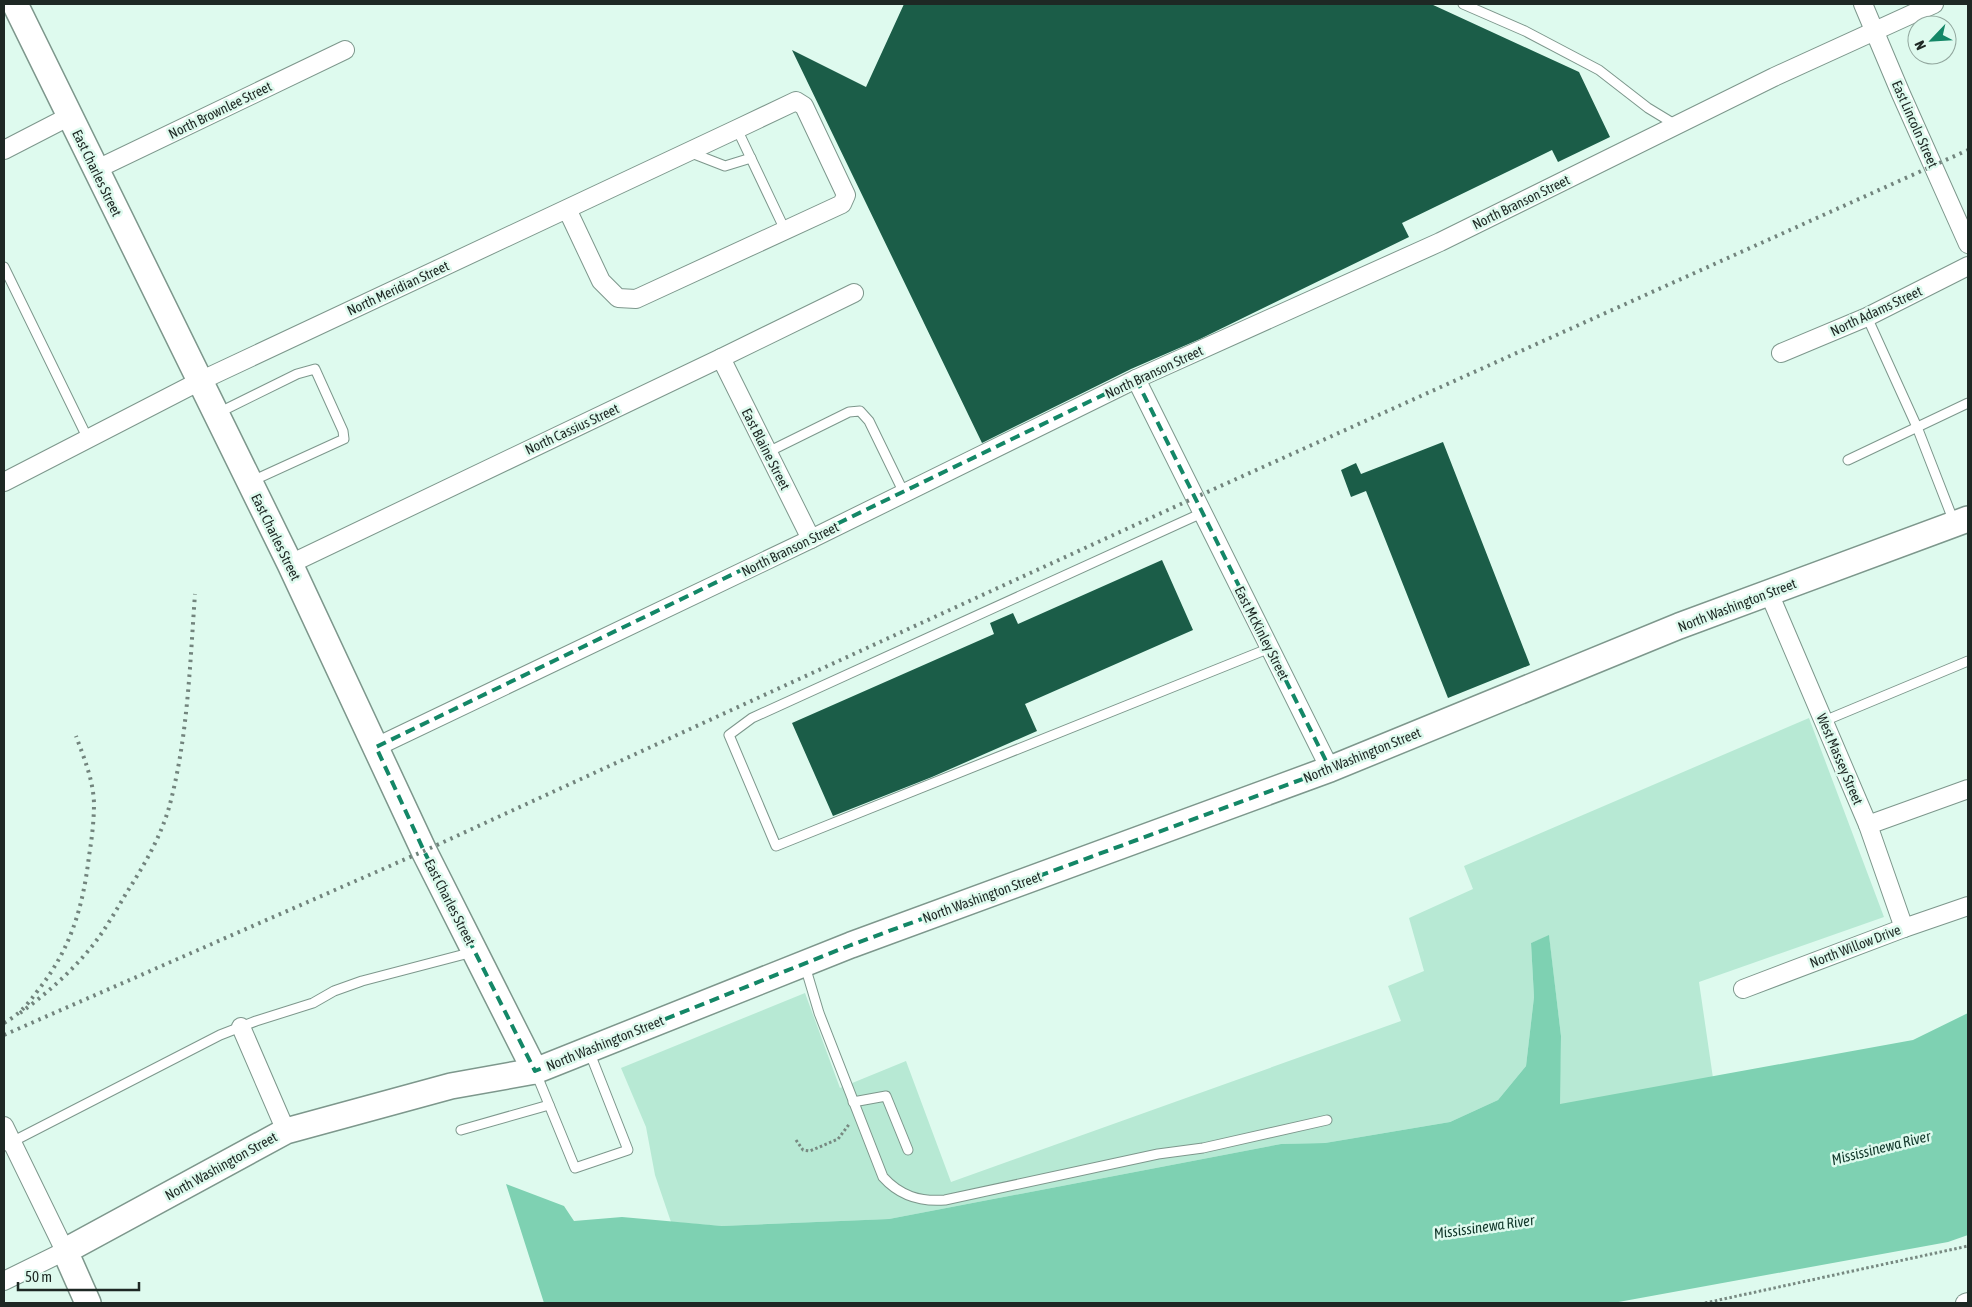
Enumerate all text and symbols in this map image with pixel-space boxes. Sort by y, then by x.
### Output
north arrow [1907,15,1957,65]
text: N [1911,38,1929,53]
street label: North Brownlee Street [166,78,274,142]
street label: East Lincoln Street [1889,78,1941,170]
street label: East Charles Street [69,127,125,219]
street label: North Branson Street [1470,172,1572,232]
street label: North Meridian Street [345,257,451,319]
street label: North Adams Street [1828,283,1924,339]
street label: North Branson Street [1102,342,1206,402]
street label: North Cassius Street [522,400,622,458]
street label: East Blaine Street [739,406,793,492]
street label: East Charles Street [248,491,304,583]
street label: North Branson Street [739,519,841,579]
street label: North Washington Street [1676,575,1798,635]
street label: East McKinley Street [1231,583,1293,683]
street label: West Massey Street [1814,711,1866,807]
street label: North Washington Street [1301,724,1423,786]
street label: East Charles Street [421,856,479,948]
street label: North Washington Street [920,868,1044,926]
street label: North Willow Drive [1807,921,1903,971]
street label: North Washington Street [544,1012,666,1074]
water label: Mississinewa River [1830,1127,1933,1168]
street label: North Washington Street [162,1129,280,1203]
water label: Mississinewa River [1432,1211,1536,1242]
scale bar [18,1260,139,1292]
text: 50 m [25,1268,52,1285]

